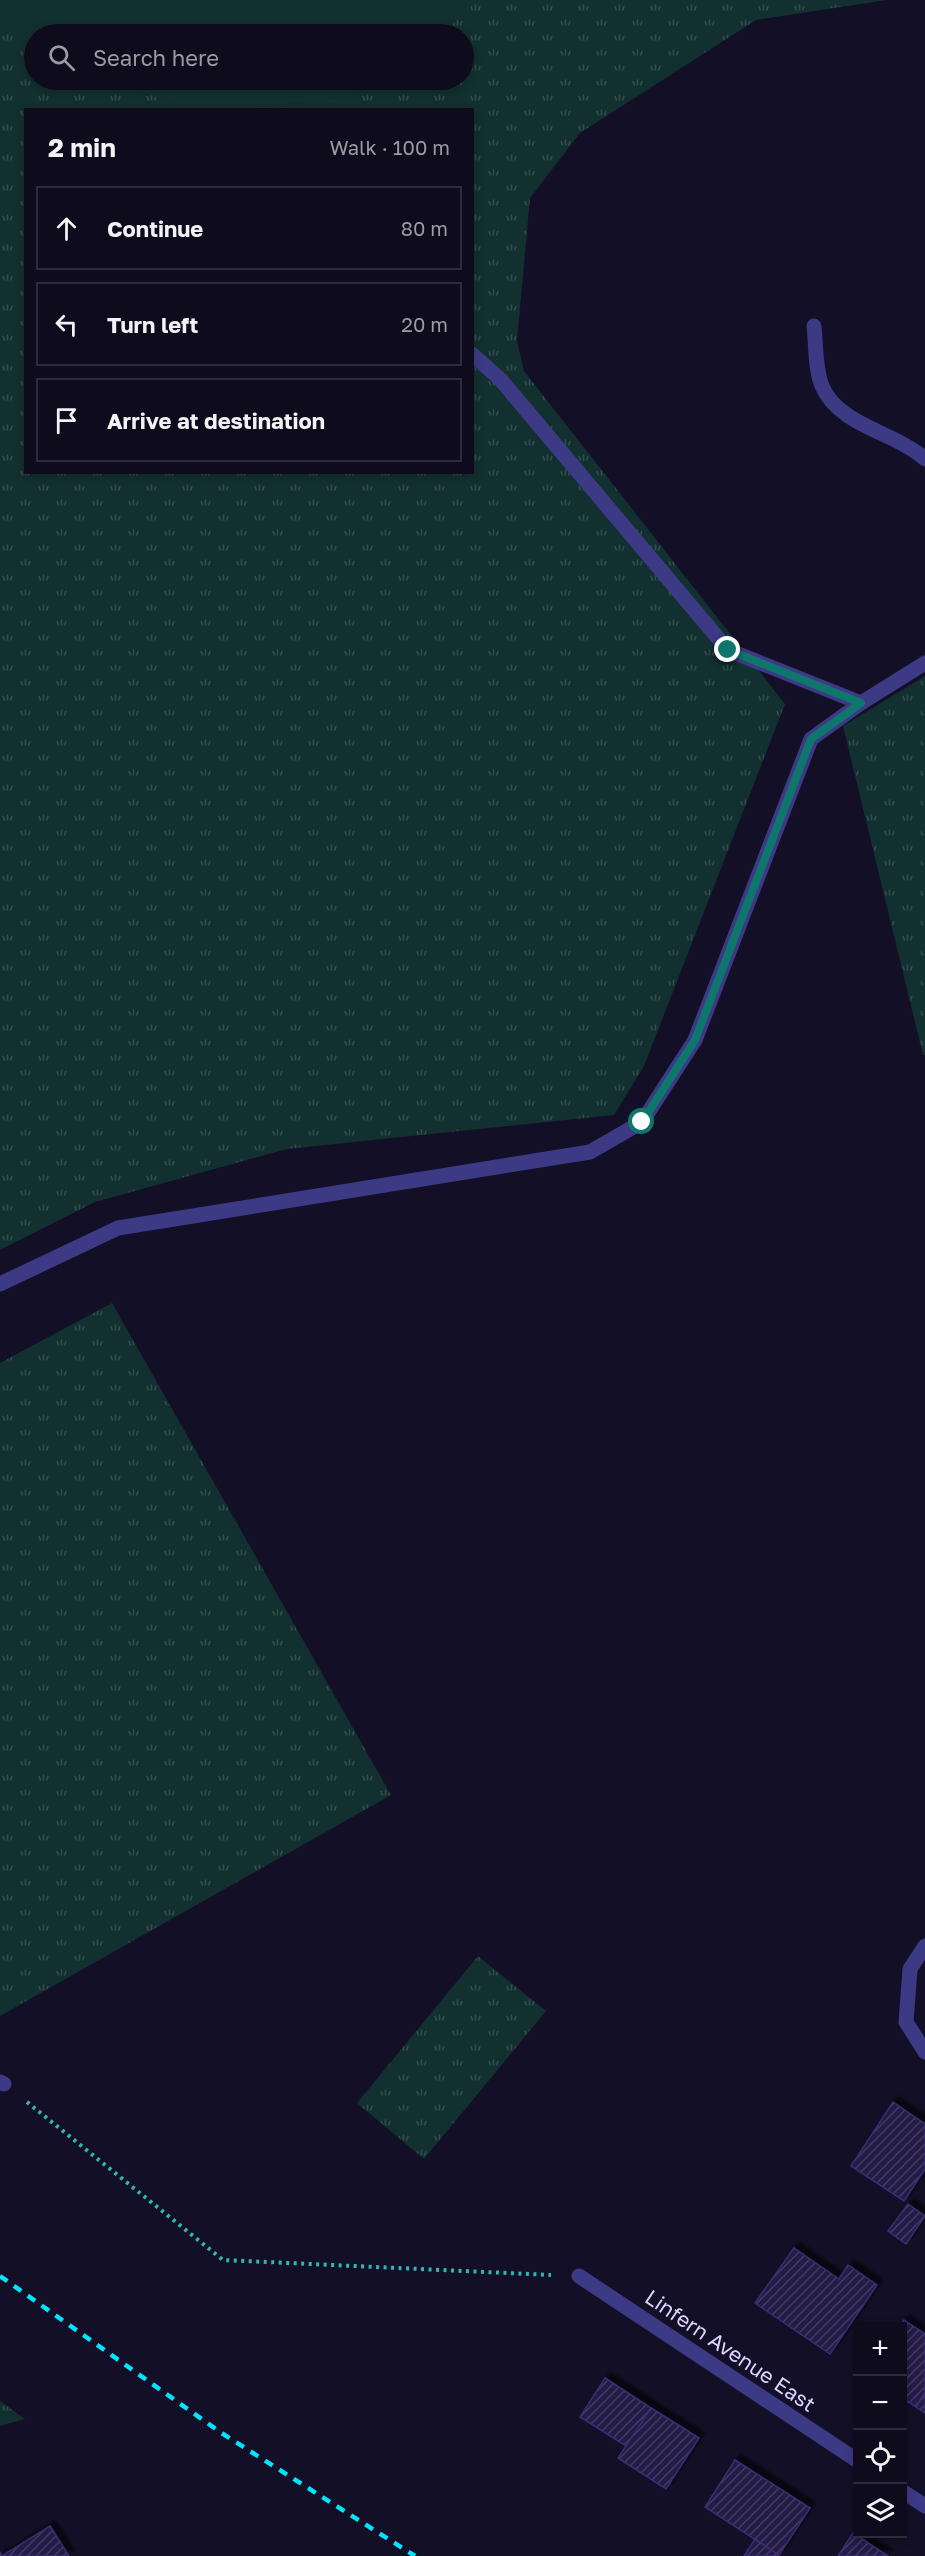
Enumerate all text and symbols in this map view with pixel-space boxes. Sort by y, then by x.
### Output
search box [24,24,474,90]
icon: search [45,41,78,74]
text: Search here [93,44,219,71]
text: 2 min [48,132,116,163]
text: Walk · 100 m [329,135,450,159]
icon: ahead [50,212,83,245]
text: Continue [107,215,203,242]
text: 80 m [401,216,448,240]
icon: left [50,308,83,341]
text: Turn left [107,311,198,338]
text: 20 m [401,312,448,336]
icon: arrive [50,404,83,437]
text: Arrive at destination [107,407,325,434]
route end [714,636,740,662]
route start [628,1108,654,1134]
street label: Linfern Avenue East [640,2284,821,2417]
map controls [853,2322,907,2538]
button: + [853,2322,907,2376]
button: − [853,2376,907,2430]
button: locate [853,2430,907,2484]
button: layers [853,2484,907,2538]

